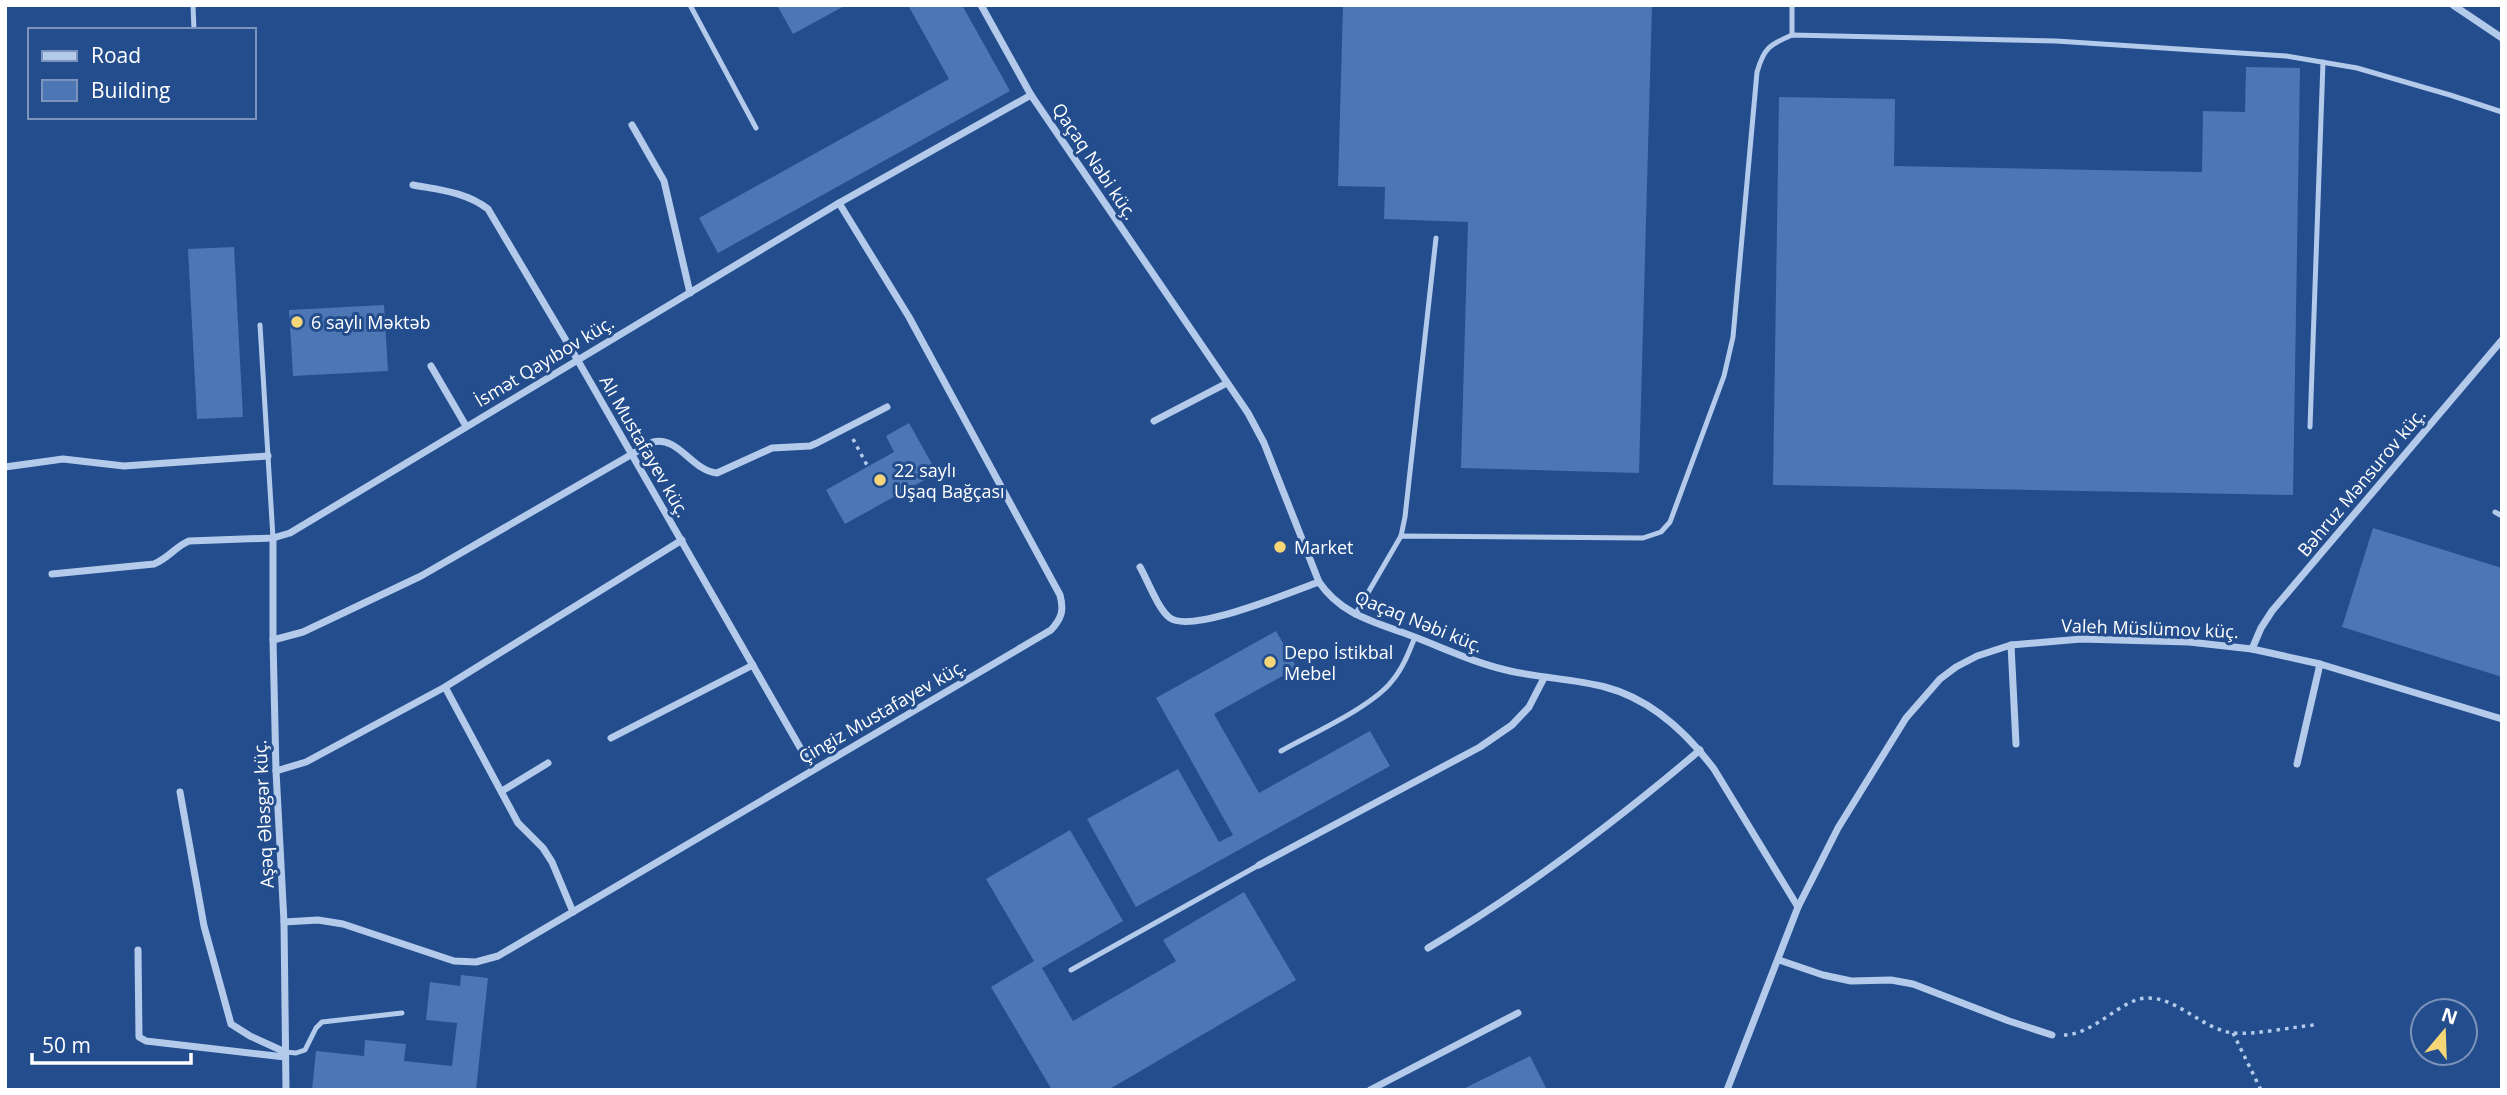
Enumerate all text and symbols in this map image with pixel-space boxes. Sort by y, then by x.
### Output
legend [28,28,256,119]
text: Road [91,41,141,69]
text: Building [91,76,170,104]
street label: Qaçaq Nəbi küç. [1047,98,1143,224]
place label: 6 saylı Məktəb [311,310,431,334]
street label: İsmət Qayıbov küç. [470,310,618,412]
marker: 6 saylı Məktəb [289,314,305,330]
street label: Alı Mustafayev küç. [595,371,695,521]
street label: Bəhruz Mənsurov küç. [2292,403,2430,561]
place label: 22 saylı Uşaq Bağçası [894,458,1005,503]
marker: 22 saylı Uşaq Bağçası [872,472,888,488]
place label: Market [1294,535,1354,559]
marker: Market [1272,539,1288,555]
street label: Qaçaq Nəbi küç. [1351,584,1487,658]
street label: Valeh Müslümov küç. [2061,613,2239,643]
place label: Depo İstikbal Mebel [1284,640,1393,685]
street label: Çingiz Mustafayev küç. [794,653,970,769]
marker: Depo İstikbal Mebel [1262,654,1278,670]
street label: Aşəq Ələsgər küç. [247,739,279,889]
north arrow [2409,997,2479,1067]
text: N [2438,1001,2461,1031]
scale bar [32,1021,191,1066]
text: 50 m [42,1031,91,1059]

